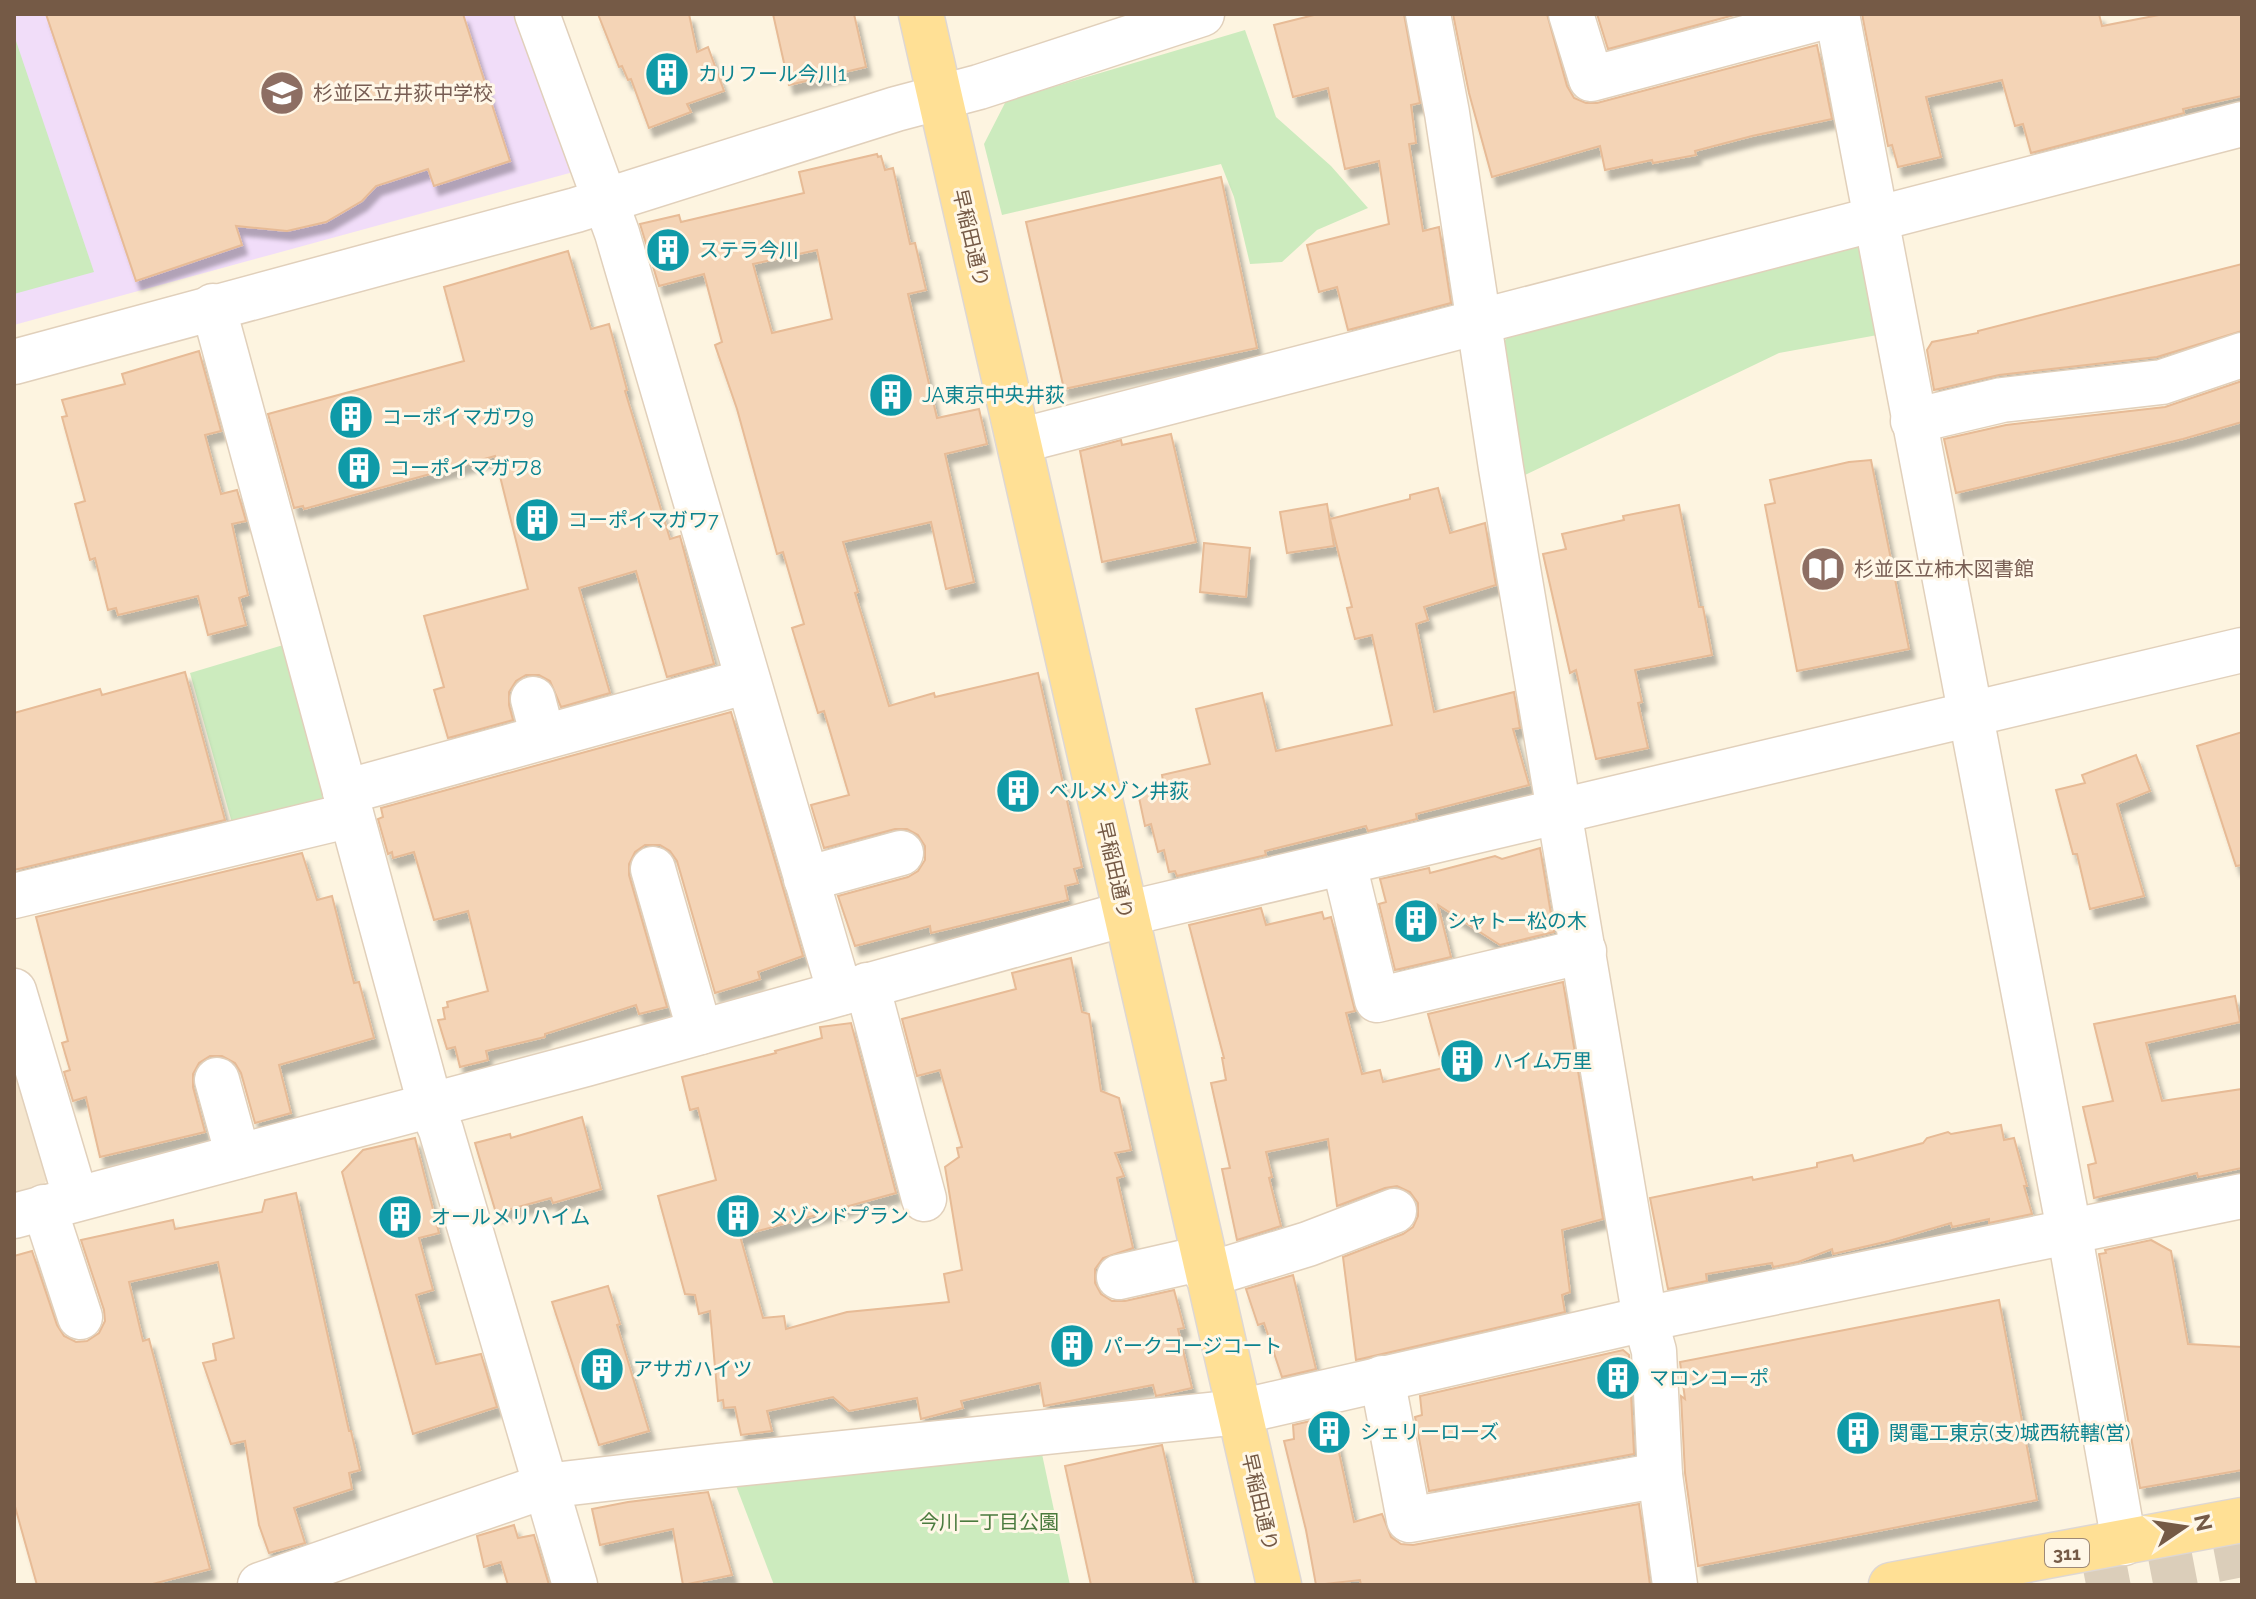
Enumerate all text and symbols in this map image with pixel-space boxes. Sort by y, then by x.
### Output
building icon: カリフール今川1 [643,50,691,98]
place label: カリフール今川1 [698,62,847,86]
school or university icon: 杉並区立井荻中学校 [258,69,306,117]
place label: 杉並区立井荻中学校 [313,81,493,105]
street label: 早稲田通り [948,187,994,289]
building icon: ステラ今川 [644,226,692,274]
place label: ステラ今川 [699,238,799,262]
building icon: JA東京中央井荻 [867,371,915,419]
place label: JA東京中央井荻 [922,383,1065,407]
building icon: コーポイマガワ9 [327,393,375,441]
place label: コーポイマガワ9 [382,405,534,429]
building icon: コーポイマガワ8 [335,444,383,492]
place label: コーポイマガワ8 [390,456,542,480]
building icon: コーポイマガワ7 [513,496,561,544]
place label: コーポイマガワ7 [568,508,719,532]
library icon: 杉並区立柿木図書館 [1799,545,1847,593]
place label: 杉並区立柿木図書館 [1854,557,2034,581]
building icon: ベルメゾン井荻 [994,767,1042,815]
place label: ベルメゾン井荻 [1049,779,1189,803]
street label: 早稲田通り [1092,819,1138,921]
building icon: シャトー松の木 [1392,897,1440,945]
place label: シャトー松の木 [1447,909,1587,933]
building icon: ハイム万里 [1438,1037,1486,1085]
place label: ハイム万里 [1493,1049,1592,1073]
building icon: メゾンドプラン [714,1192,762,1240]
building icon: オールメリハイム [376,1193,424,1241]
place label: メゾンドプラン [769,1204,909,1228]
place label: オールメリハイム [431,1205,590,1229]
building icon: パークコージコート [1048,1322,1096,1370]
place label: パークコージコート [1103,1334,1283,1358]
building icon: アサガハイツ [578,1345,626,1393]
building icon: マロンコーポ [1594,1354,1642,1402]
place label: アサガハイツ [633,1357,753,1381]
place label: マロンコーポ [1649,1366,1769,1390]
building icon: シェリーローズ [1305,1408,1353,1456]
building icon: 関電工東京(支)城西統轄(営) [1834,1409,1882,1457]
place label: シェリーローズ [1360,1420,1499,1444]
place label: 関電工東京(支)城西統轄(営) [1889,1421,2130,1445]
street label: 早稲田通り [1237,1451,1283,1553]
north arrow [2144,1487,2224,1567]
park label: 今川一丁目公園 [919,1510,1059,1534]
text: N [2189,1511,2218,1534]
road number: 311 [2045,1539,2089,1567]

